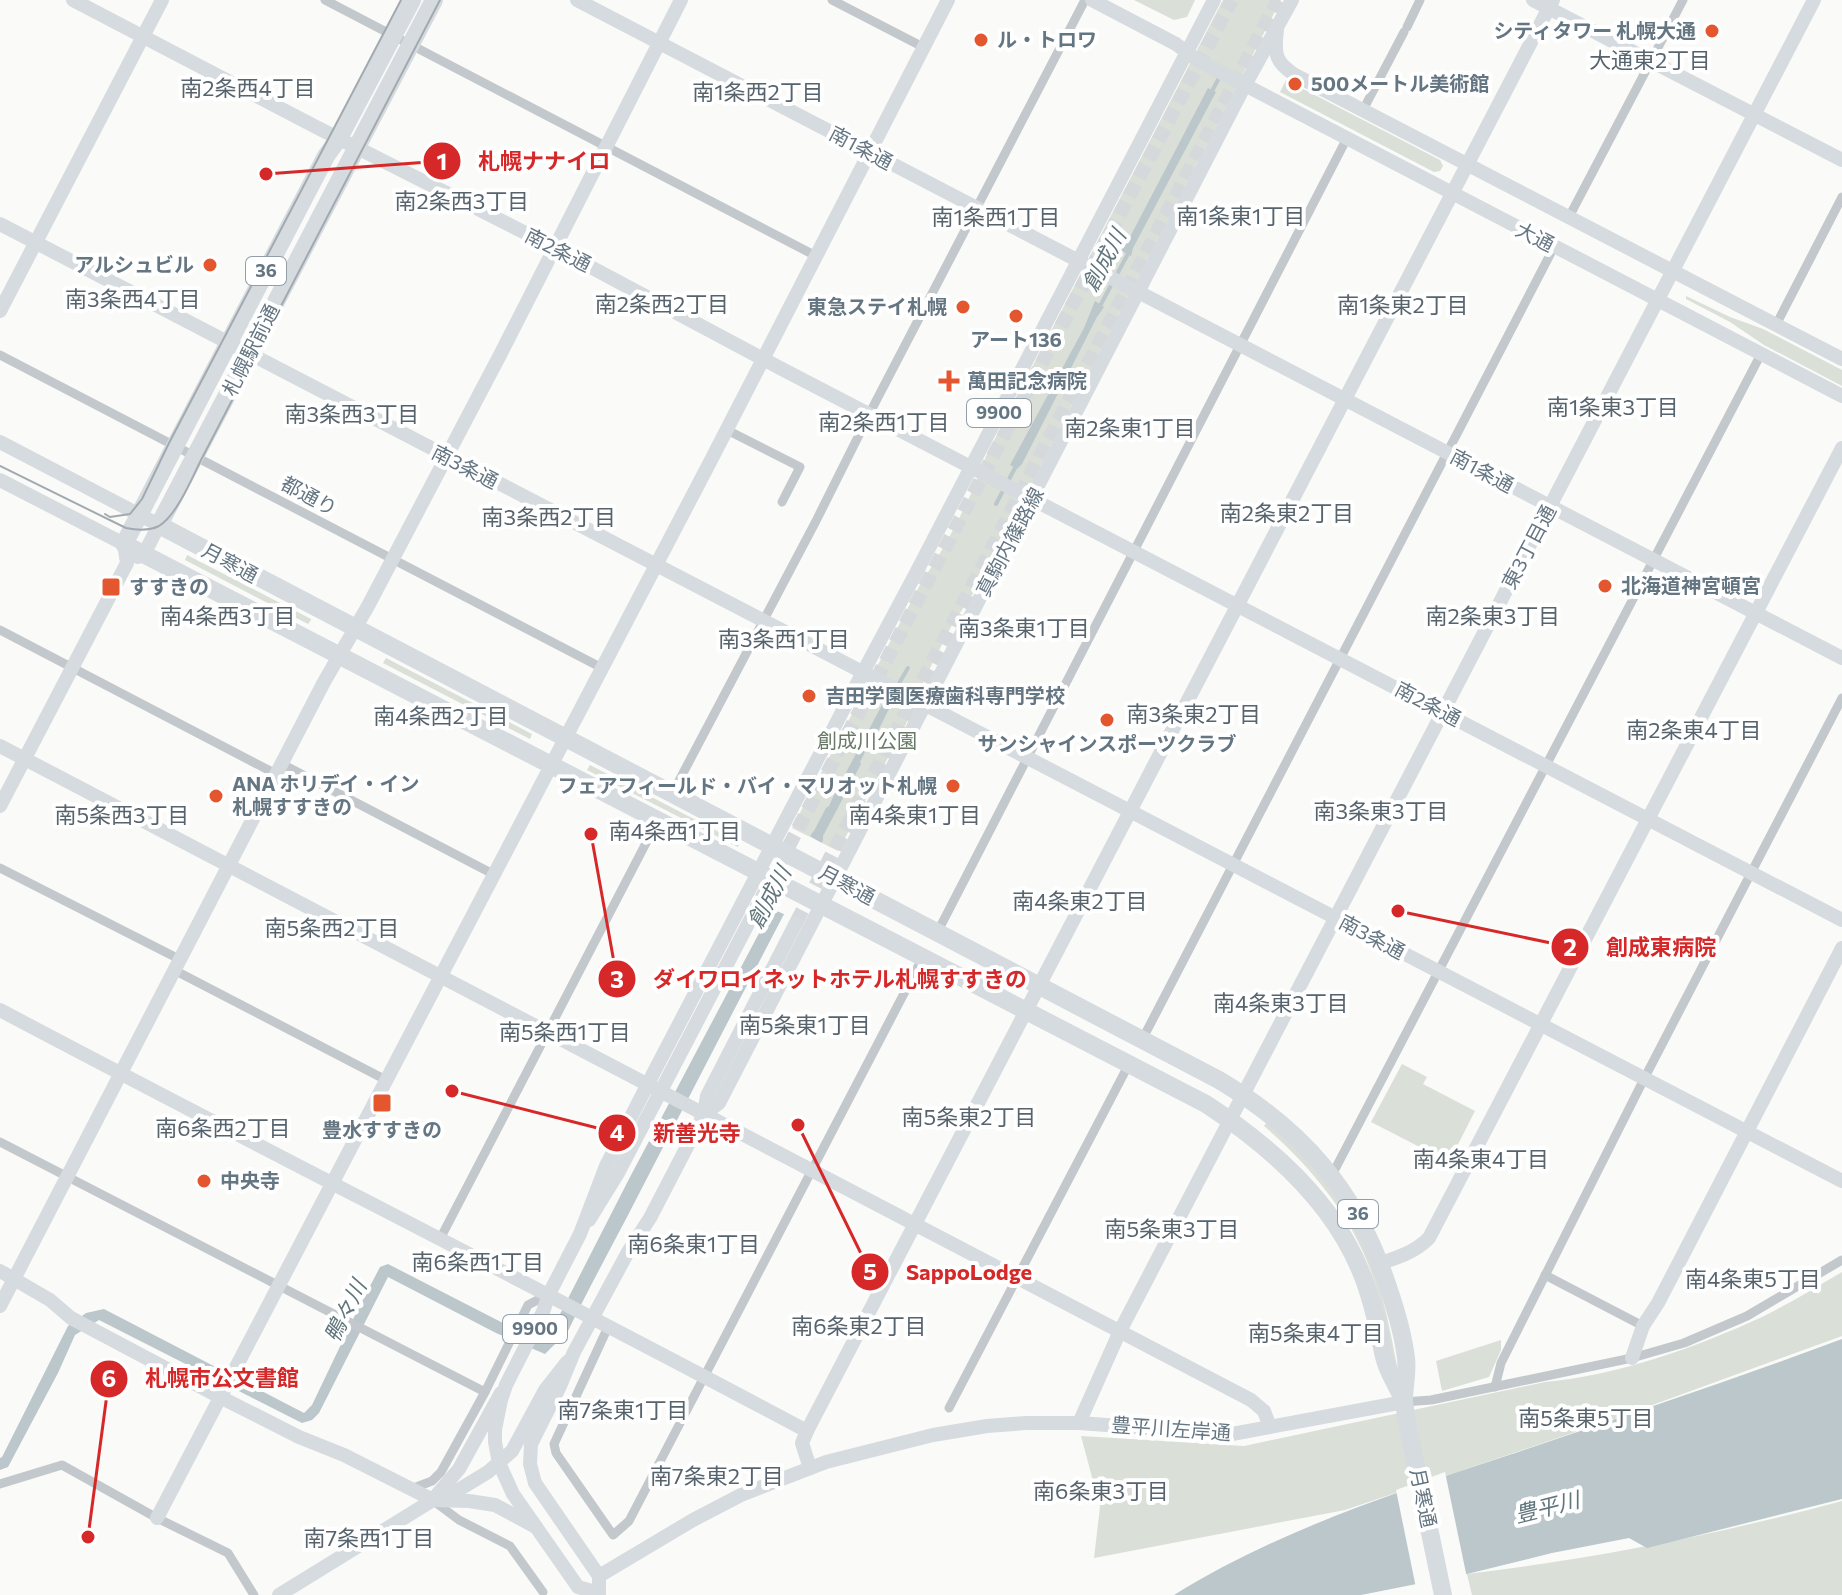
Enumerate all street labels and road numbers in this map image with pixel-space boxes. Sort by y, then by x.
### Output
street label: 南1条通 [826,120,897,174]
street label: 大通 [1512,216,1559,256]
street label: 南2条通 [521,222,596,276]
road number: 36 [246,257,286,285]
street label: 札幌駅前通 [217,300,284,400]
road number: 9900 [967,399,1031,427]
street label: 南3条通 [428,439,503,493]
street label: 南1条通 [1447,443,1518,497]
street label: 都通り [277,470,342,520]
street label: 真駒内篠路線 [970,483,1048,600]
street label: 東3丁目通 [1496,501,1560,593]
street label: 月寒通 [198,537,263,587]
street label: 南2条通 [1391,676,1465,730]
street label: 月寒通 [815,859,880,909]
street label: 南3条通 [1335,909,1410,963]
road number: 36 [1338,1200,1378,1228]
road number: 9900 [503,1315,567,1343]
street label: 豊平川左岸通 [1110,1412,1232,1444]
street label: 月寒通 [1406,1466,1442,1530]

